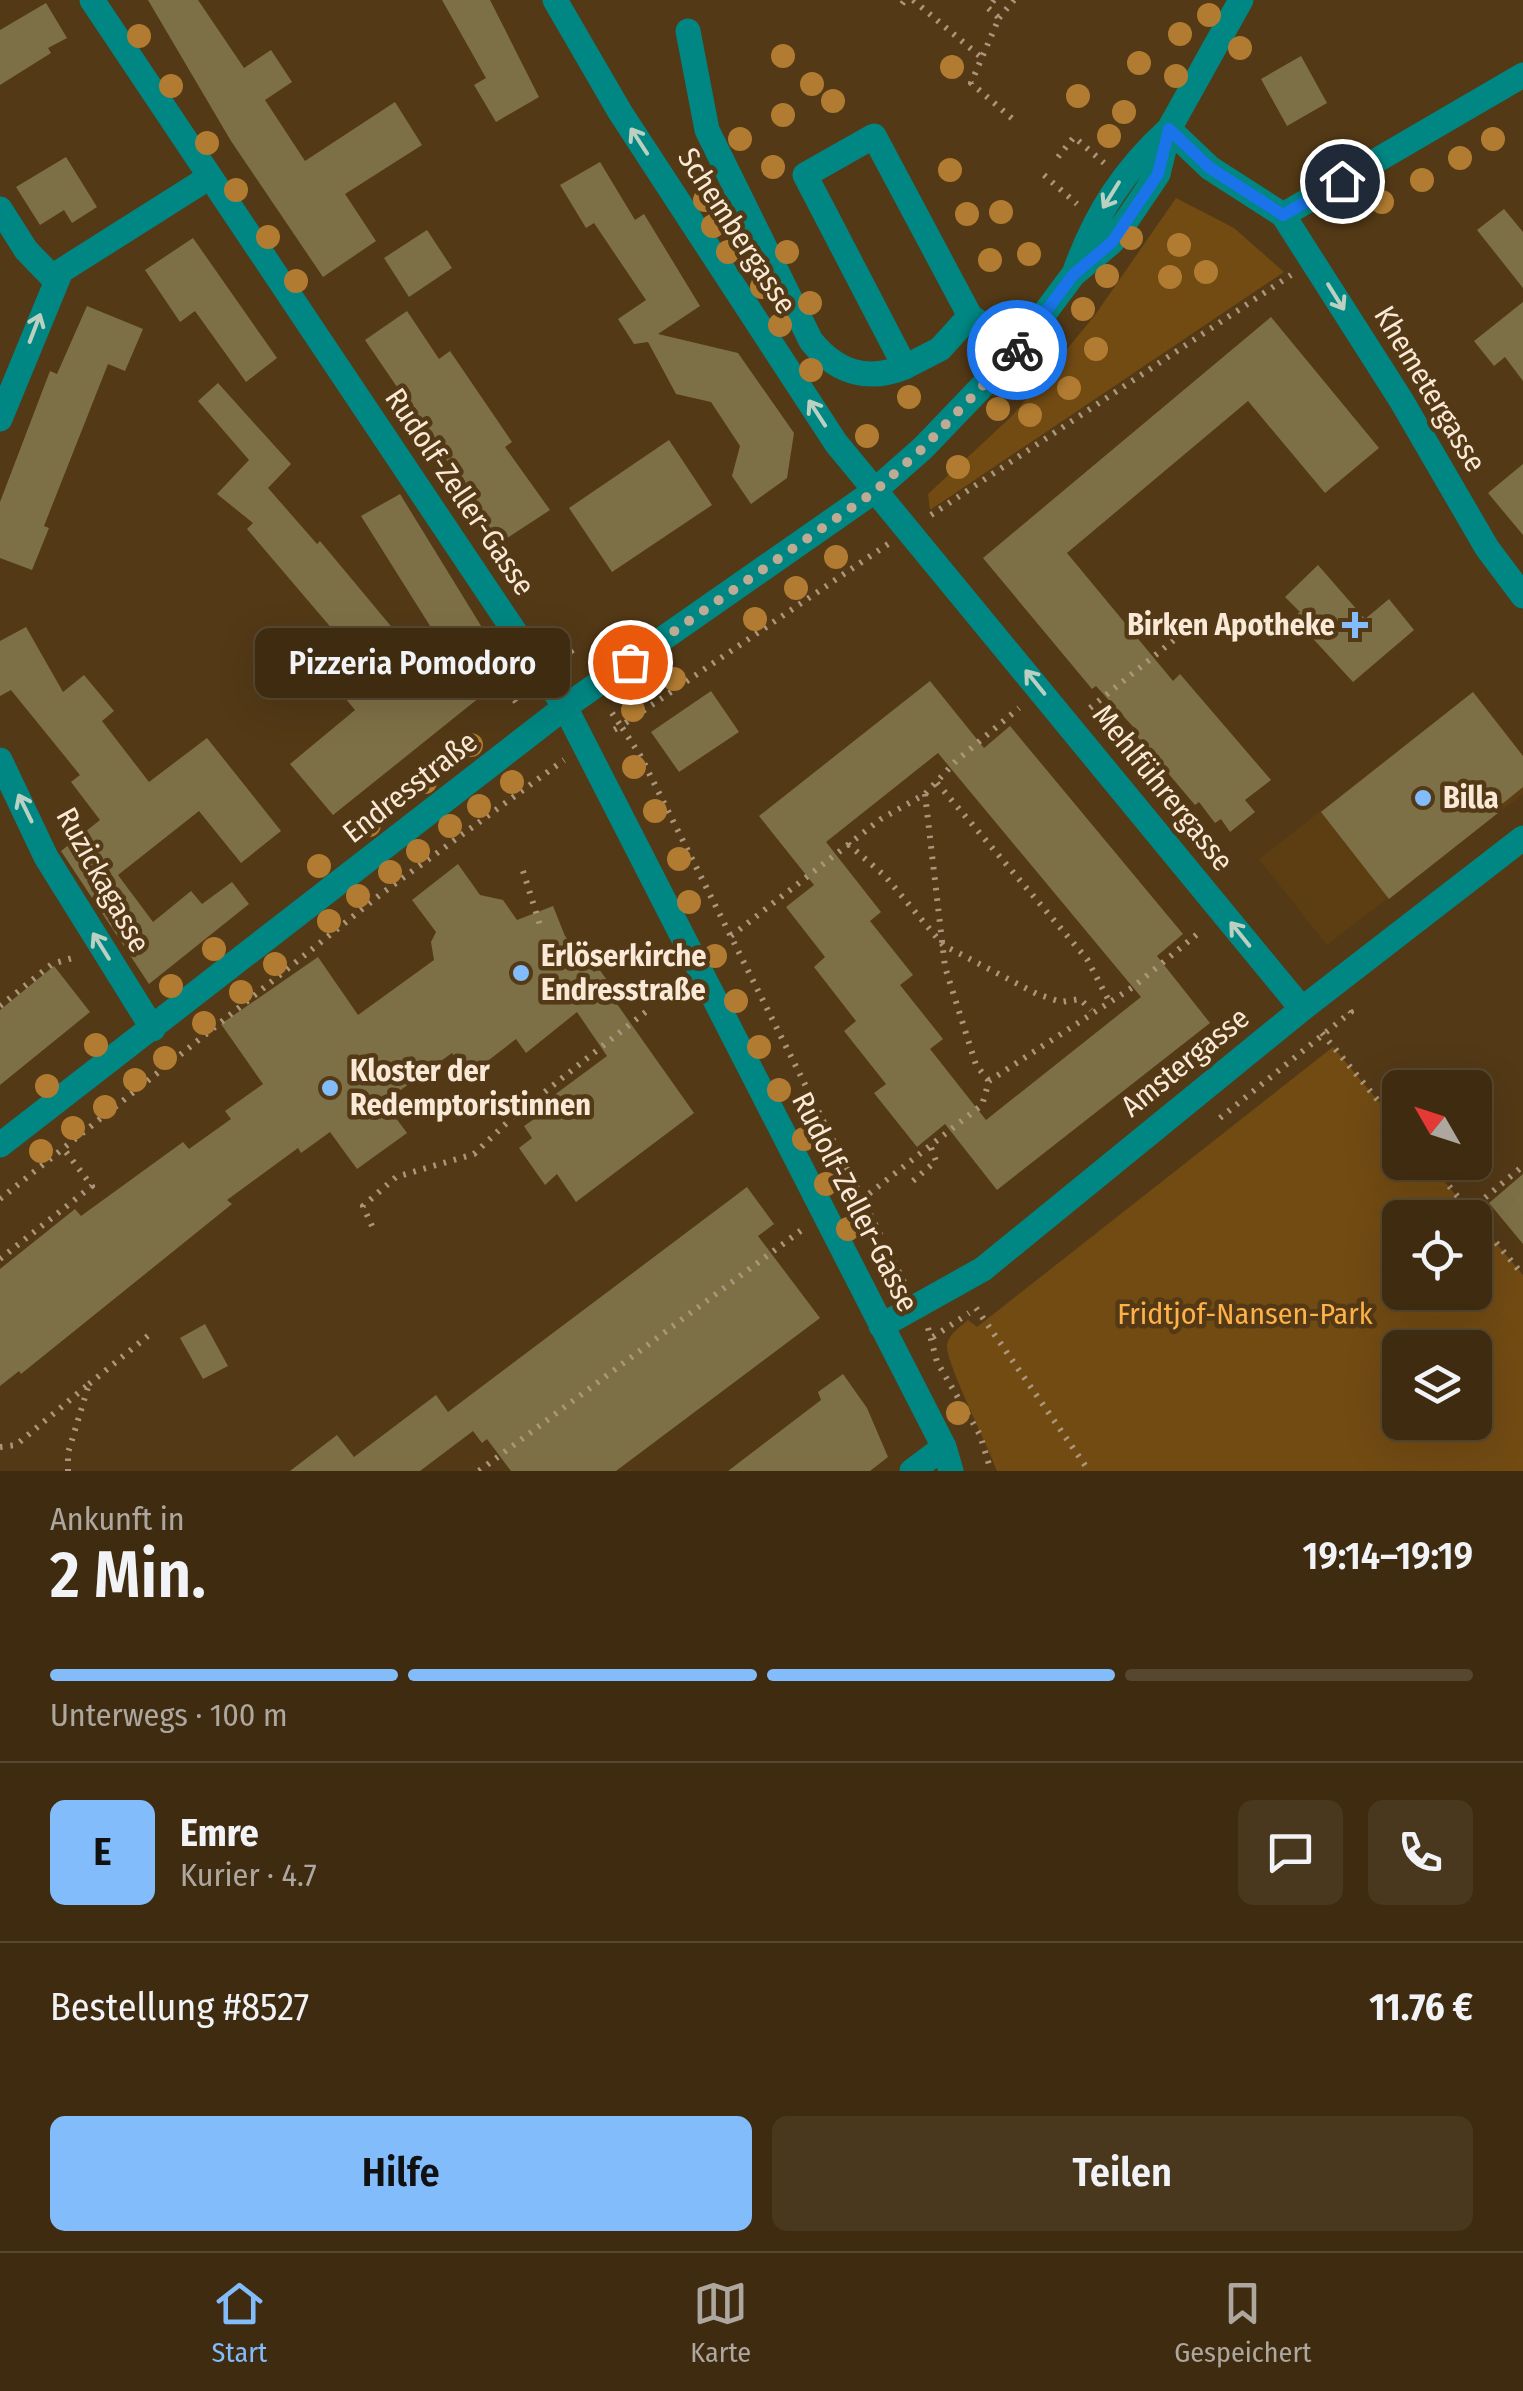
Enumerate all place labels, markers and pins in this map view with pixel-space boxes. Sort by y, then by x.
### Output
pin [1300,139,1385,224]
place label: Birken Apotheke [1127,607,1335,643]
marker: Birken Apotheke [1344,614,1366,636]
pin [588,620,673,705]
callout: Pizzeria Pomodoro [255,627,570,697]
place label: Billa [1443,780,1499,816]
marker: Billa [1412,787,1434,809]
place label: Erlöserkirche Endresstraße [541,938,706,1008]
marker: Erlöserkirche Endresstraße [510,962,532,984]
place label: Kloster der Redemptoristinnen [350,1053,591,1123]
marker: Kloster der Redemptoristinnen [319,1077,341,1099]

